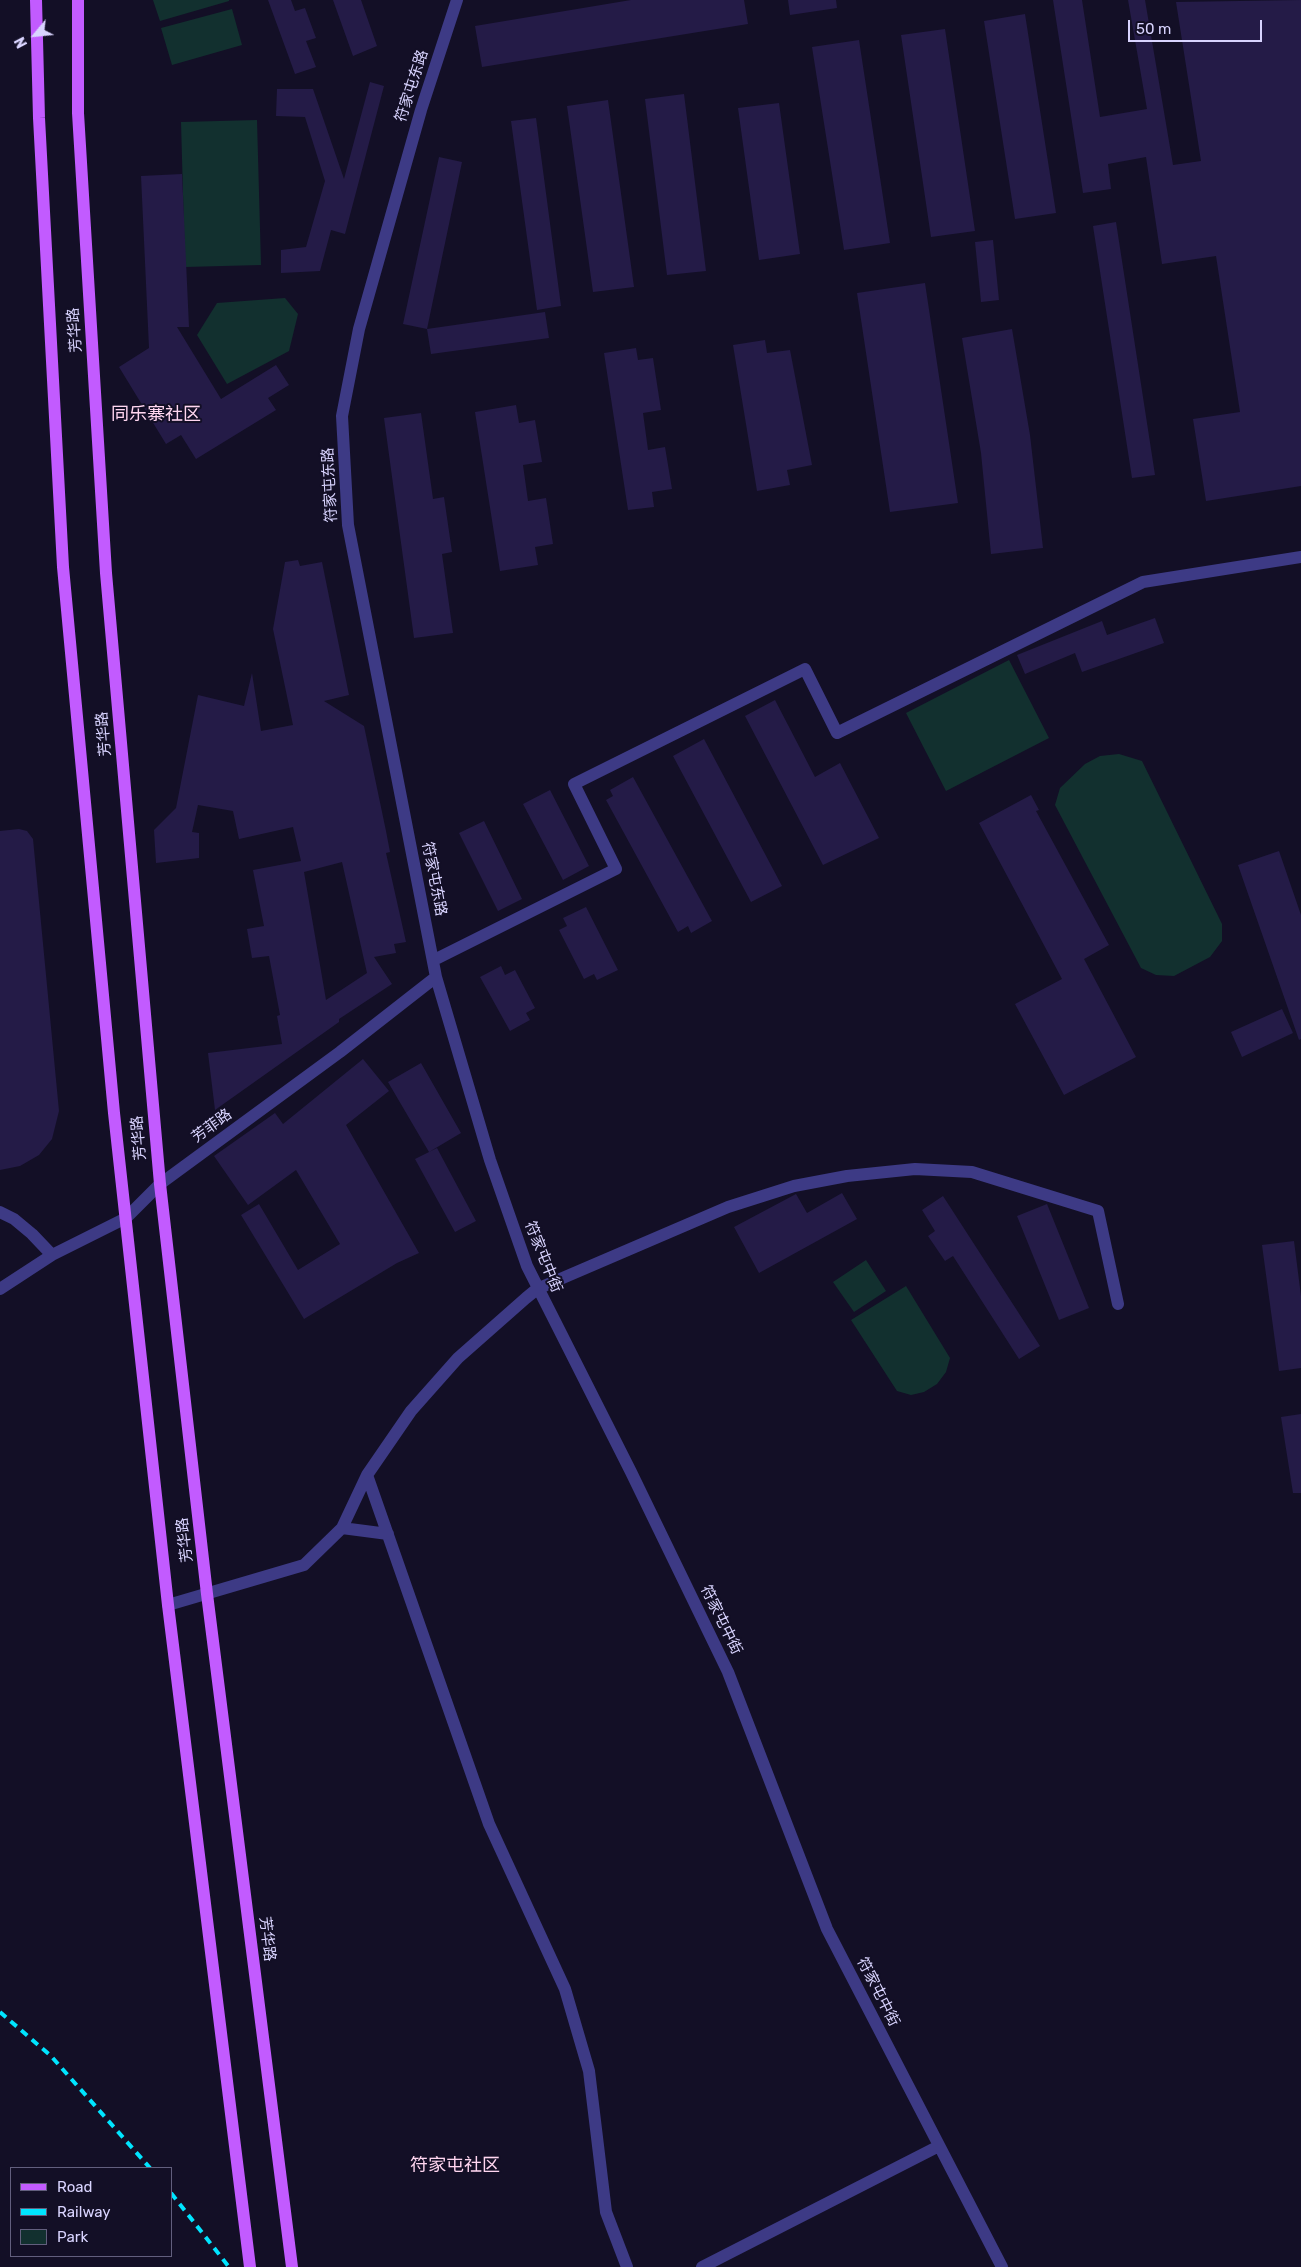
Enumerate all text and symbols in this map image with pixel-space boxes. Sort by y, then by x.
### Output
north arrow [10,10,60,60]
scale bar [1131,10,1265,42]
text: 50 m [1136,20,1171,38]
text: N [11,34,31,51]
street label: 符家屯东路 [392,48,432,124]
street label: 芳华路 [64,307,86,353]
district label: 同乐寨社区 [111,404,201,426]
street label: 符家屯东路 [319,447,341,523]
street label: 芳华路 [93,711,115,757]
street label: 符家屯东路 [418,840,450,918]
street label: 芳菲路 [189,1105,235,1147]
street label: 芳华路 [128,1115,150,1161]
street label: 符家屯中街 [521,1219,565,1295]
street label: 芳华路 [173,1517,197,1563]
street label: 符家屯中街 [696,1582,746,1658]
street label: 芳华路 [255,1916,279,1962]
street label: 符家屯中街 [853,1955,903,2029]
district label: 符家屯社区 [410,2155,500,2177]
legend [10,2167,172,2257]
text: Road [57,2178,93,2196]
text: Railway [57,2203,111,2221]
text: Park [57,2228,88,2246]

